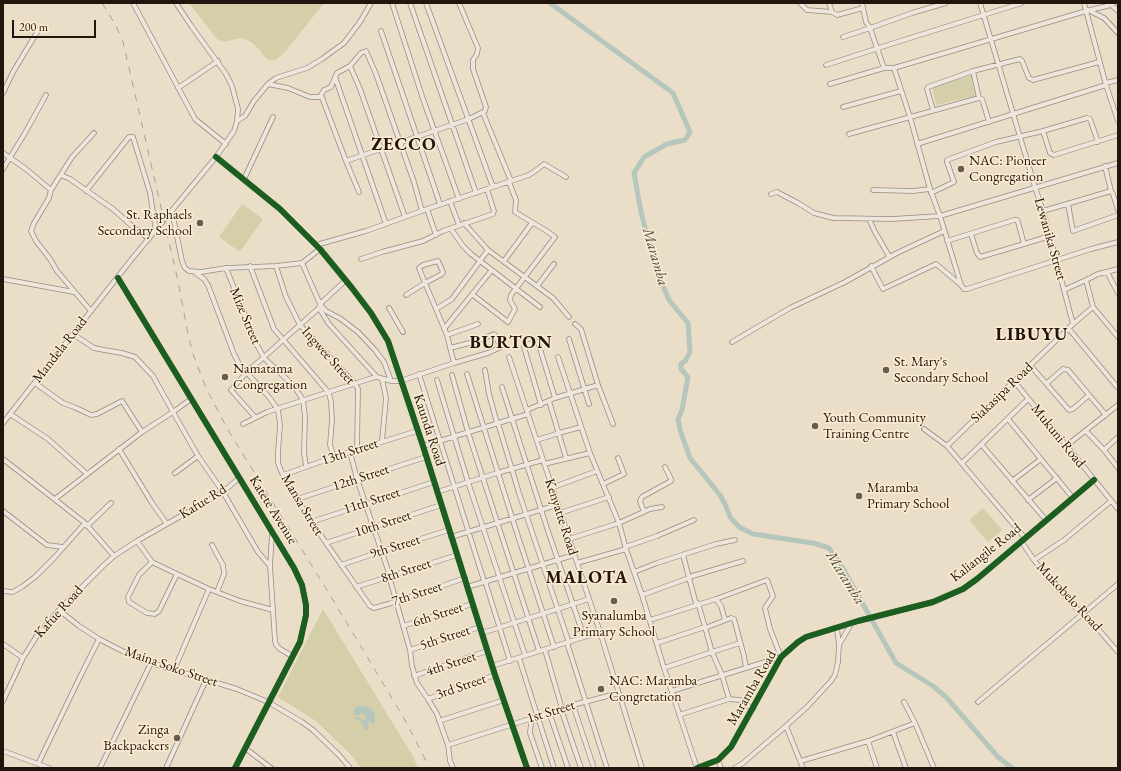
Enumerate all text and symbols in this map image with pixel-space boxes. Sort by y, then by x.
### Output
scale bar [14,12,98,38]
text: 200 m [19,19,48,35]
district label: ZECCO [371,134,437,156]
place label: NAC: Pioneer Congregation [969,153,1047,186]
marker: NAC: Pioneer Congregation [956,164,966,174]
street label: Lewanika Street [1030,196,1070,282]
place label: St. Raphaels Secondary School [98,207,192,240]
marker: St. Raphaels Secondary School [195,218,205,228]
water label: Maramba [638,226,672,288]
street label: Mize Street [225,285,265,347]
street label: Mandela Road [29,314,91,386]
street label: Ingwee Street [298,324,358,388]
district label: LIBUYU [996,324,1068,346]
district label: BURTON [470,332,552,354]
place label: St. Mary's Secondary School [894,354,988,386]
street label: Siakasipa Road [967,359,1037,427]
place label: Namatama Congregation [233,361,307,394]
marker: St. Mary's Secondary School [881,365,891,375]
marker: Namatama Congregation [220,372,230,382]
street label: Kaunda Road [409,392,449,468]
street label: Mukuni Road [1027,401,1089,471]
place label: Youth Community Training Centre [823,410,926,442]
marker: Youth Community Training Centre [810,421,820,431]
street label: 13th Street [320,435,380,469]
street label: 12th Street [331,461,391,495]
street label: Mansa Street [277,471,327,539]
street label: Katete Avenue [245,473,301,547]
street label: Kenyatte Road [541,477,581,557]
place label: Maramba Primary School [867,480,949,512]
street label: Kafue Rd [176,481,230,523]
street label: 11th Street [342,484,402,518]
marker: Maramba Primary School [854,491,864,501]
street label: 10th Street [353,507,413,541]
street label: Kaliangile Road [947,520,1025,586]
street label: 9th Street [368,531,422,563]
water label: Maramba [822,548,868,608]
street label: 8th Street [379,555,433,587]
street label: Mukobelo Road [1033,559,1105,635]
district label: MALOTA [545,567,629,589]
street label: 7th Street [390,578,444,610]
street label: Kafue Road [31,582,87,642]
marker: Syanalumba Primary School [609,596,619,606]
street label: 6th Street [411,599,465,631]
place label: Syanalumba Primary School [573,608,655,640]
street label: 5th Street [418,622,472,654]
street label: Maina Soko Street [122,643,220,691]
street label: 4th Street [424,648,478,680]
street label: Maramba Road [724,648,780,728]
street label: 3rd Street [434,671,488,703]
place label: NAC: Maramba Congretation [609,673,697,706]
marker: NAC: Maramba Congretation [596,684,606,694]
street label: 1st Street [525,697,577,727]
place label: Zinga Backpackers [103,722,169,754]
marker: Zinga Backpackers [172,733,182,743]

